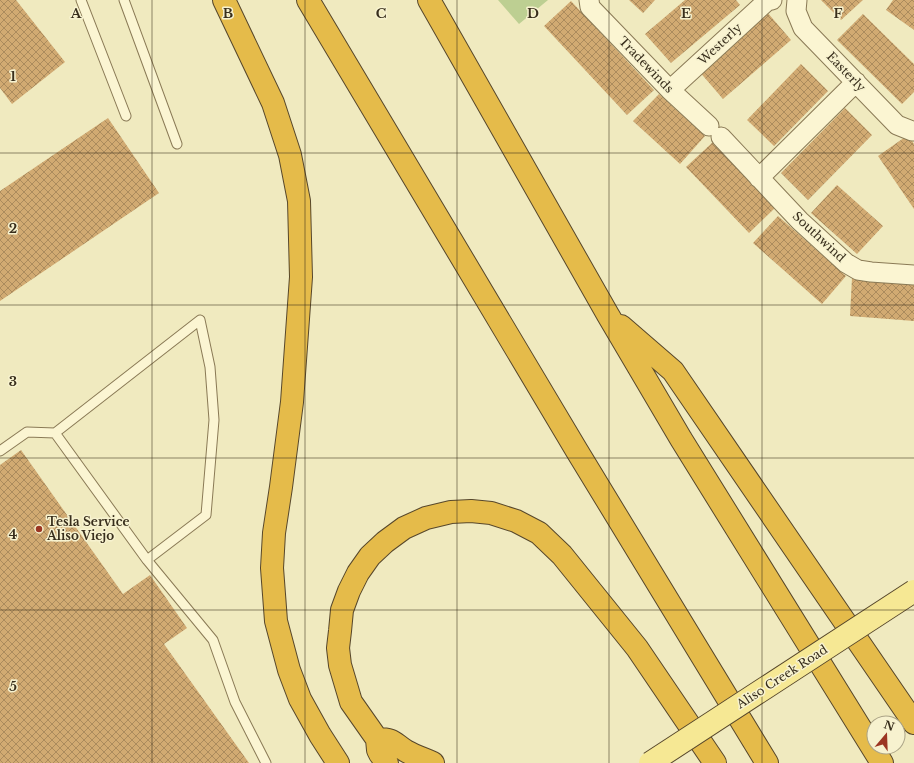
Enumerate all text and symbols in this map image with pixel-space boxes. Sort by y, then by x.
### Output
text: A [70,5,82,22]
text: B [223,5,233,22]
text: C [376,5,387,22]
text: D [527,5,539,22]
text: E [681,5,691,22]
text: F [834,5,843,22]
street label: Westerly [694,19,745,68]
street label: Tradewinds [616,34,677,96]
street label: Easterly [824,49,869,95]
text: 1 [10,68,16,85]
street label: Southwind [790,208,849,265]
text: 2 [9,220,17,237]
text: 3 [9,373,17,390]
place label: Tesla Service Aliso Viejo [46,514,129,543]
marker: Tesla Service Aliso Viejo [34,524,44,534]
text: 4 [9,526,18,543]
street label: Aliso Creek Road [733,642,830,712]
text: 5 [9,678,17,695]
north arrow [866,715,906,755]
text: N [882,717,897,734]

